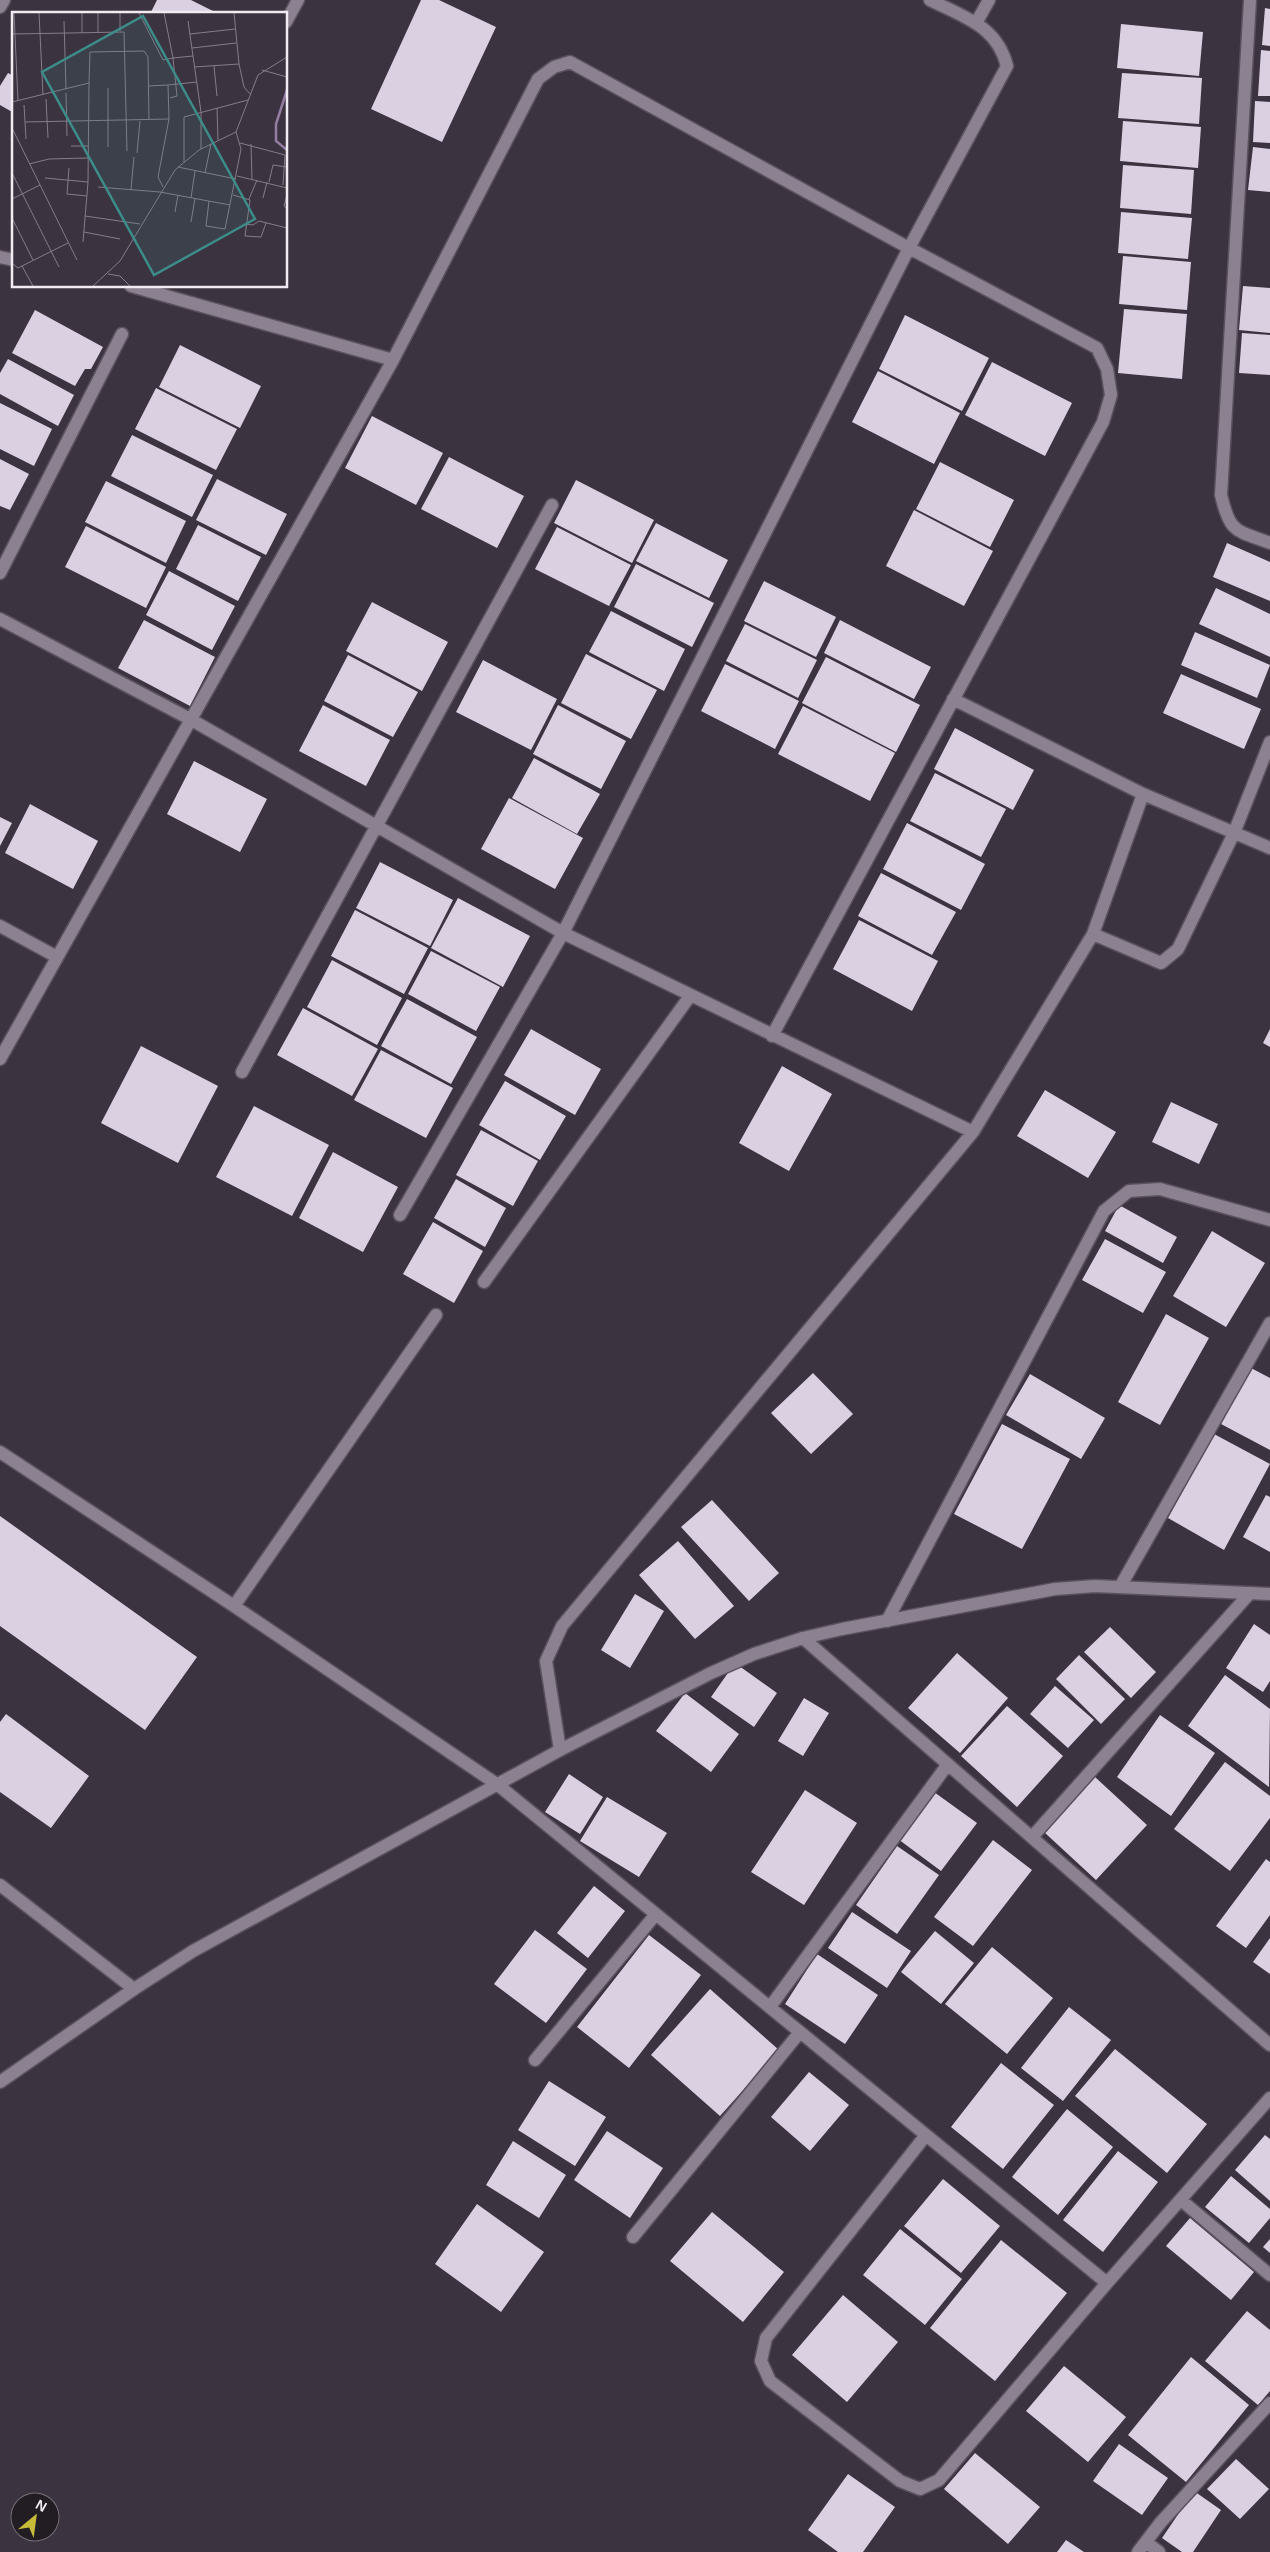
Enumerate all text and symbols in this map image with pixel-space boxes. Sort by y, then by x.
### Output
inset map [12,12,288,288]
north arrow [10,2492,60,2542]
text: N [33,2496,50,2515]

